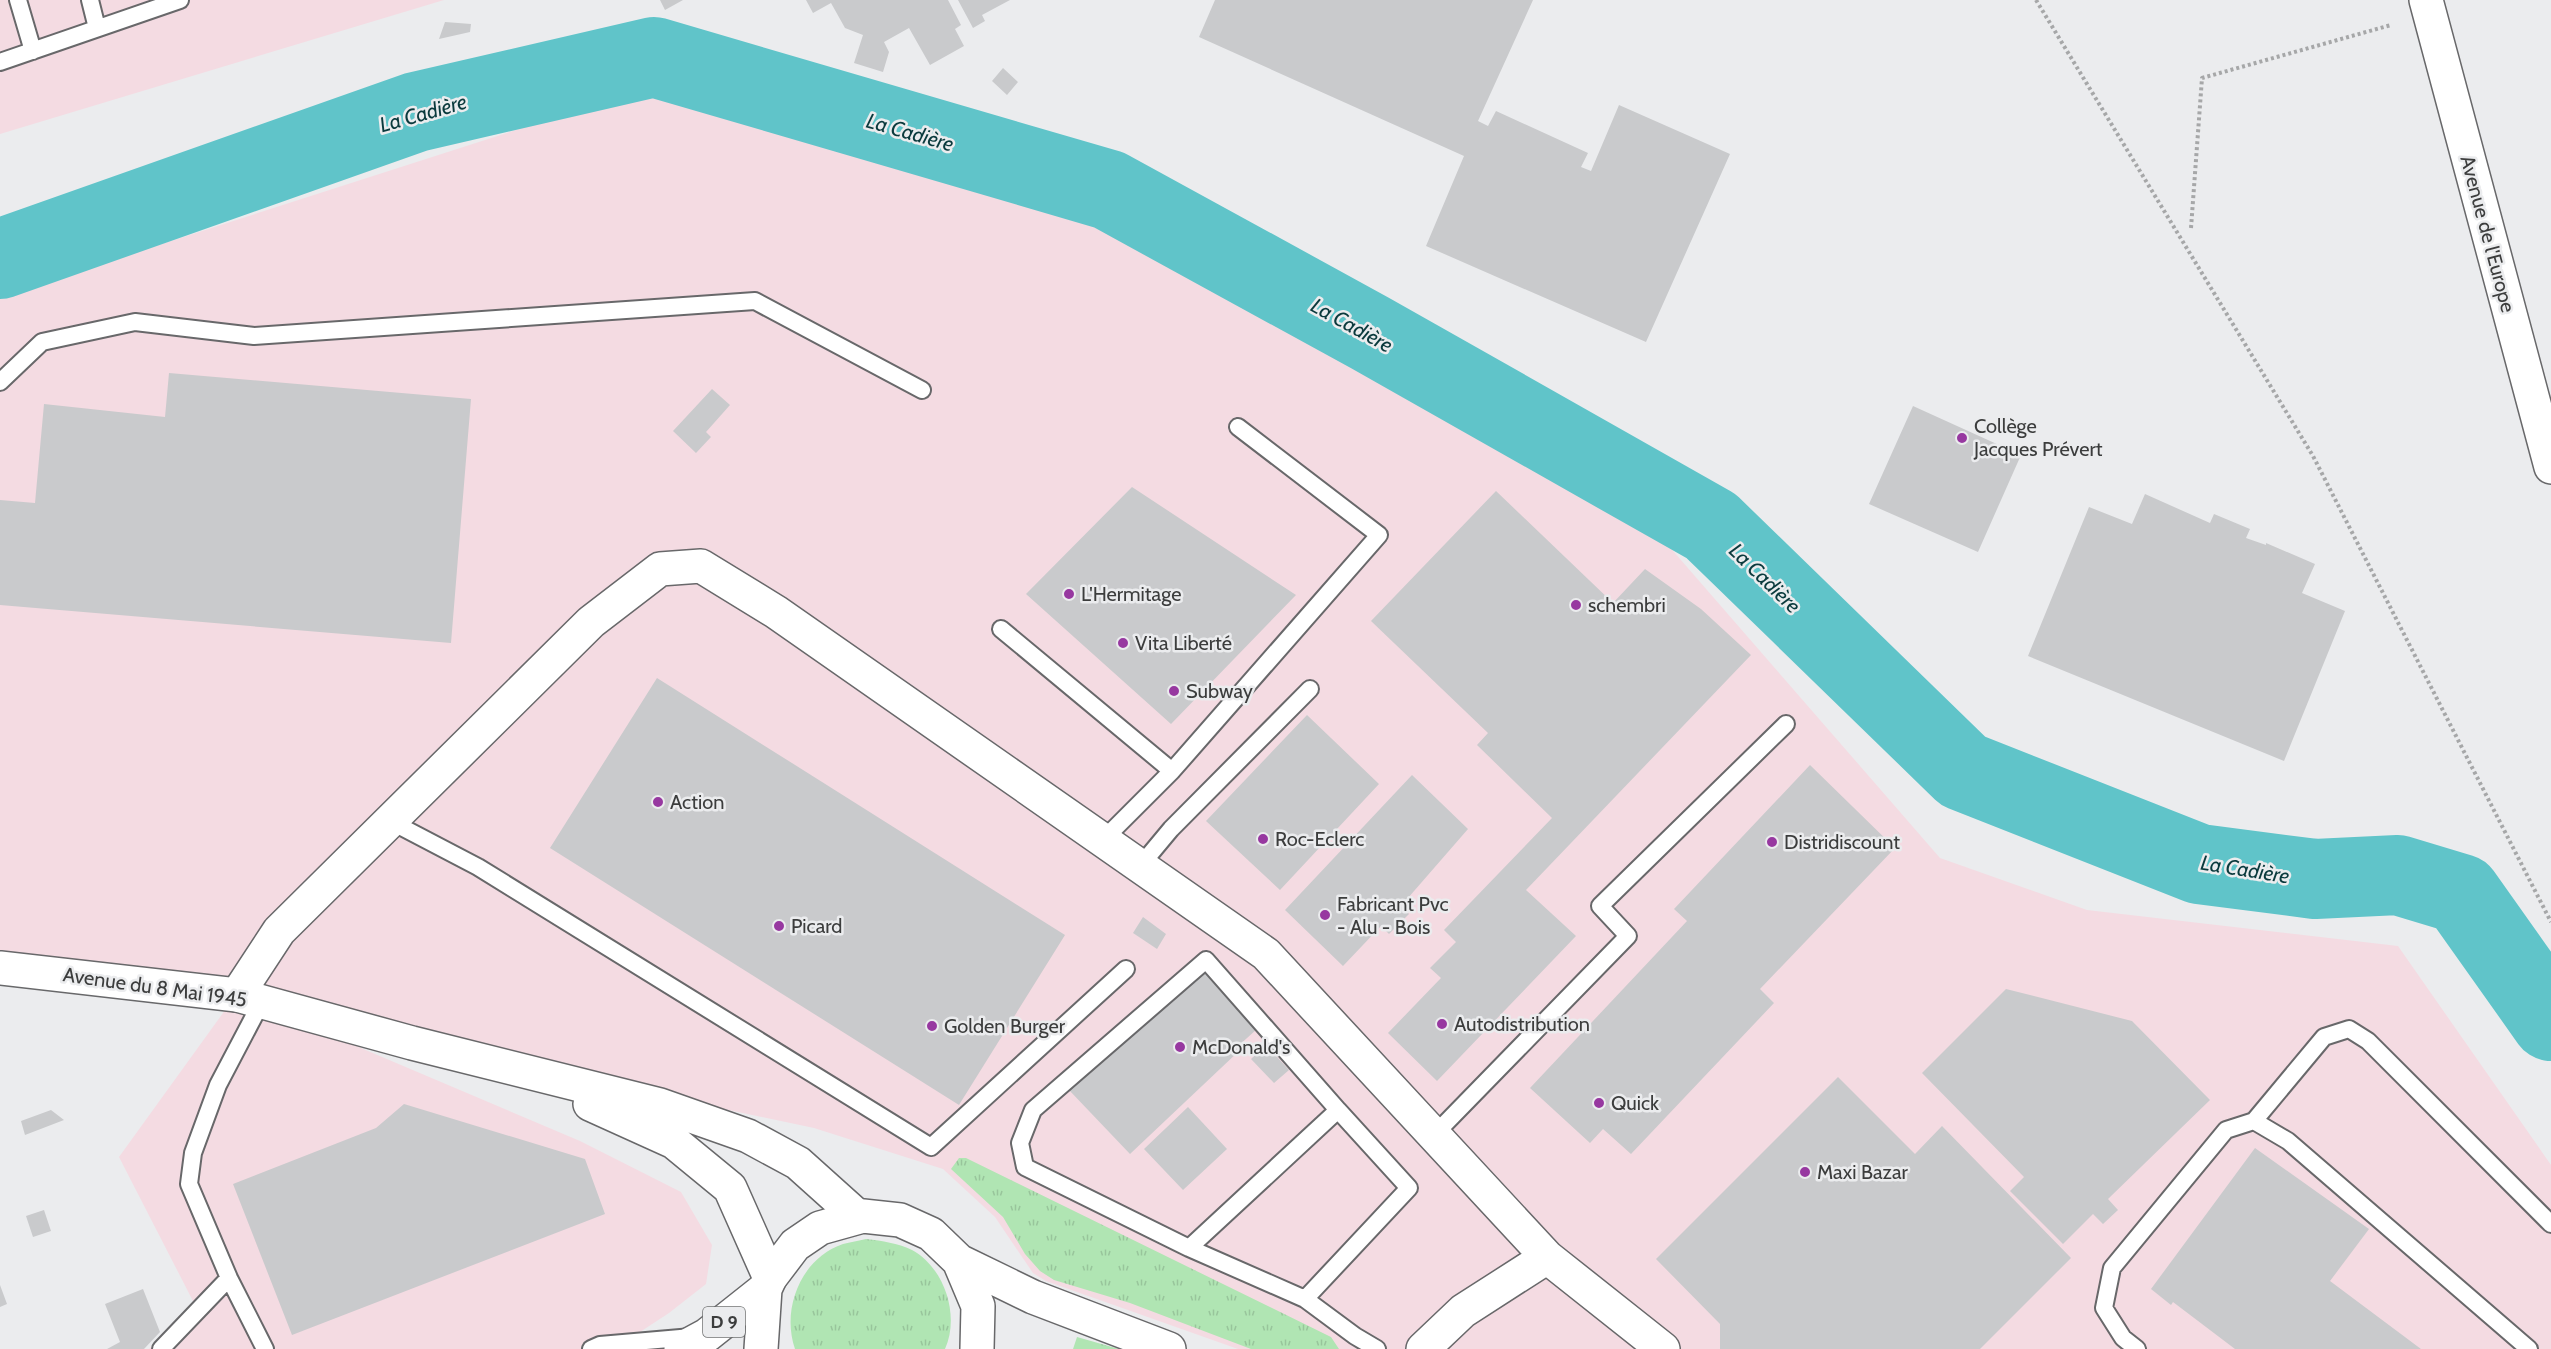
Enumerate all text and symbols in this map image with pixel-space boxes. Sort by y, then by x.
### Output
water label: La Cadière [377,89,470,137]
water label: La Cadière [864,108,957,156]
street label: Avenue de l'Europe [2456,153,2520,315]
water label: La Cadière [1307,292,1397,358]
place label: Collège Jacques Prévert [1973,414,2103,461]
marker: Collège Jacques Prévert [1955,431,1969,445]
water label: La Cadière [1724,538,1806,618]
place label: L'Hermitage [1081,582,1181,606]
marker: L'Hermitage [1062,587,1076,601]
place label: schembri [1588,593,1666,617]
marker: schembri [1569,598,1583,612]
place label: Vita Liberté [1135,631,1232,655]
marker: Vita Liberté [1116,636,1130,650]
place label: Subway [1186,679,1253,703]
marker: Subway [1167,684,1181,698]
place label: Action [670,790,724,814]
marker: Action [651,795,665,809]
place label: Roc-Eclerc [1275,827,1364,851]
place label: Distridiscount [1784,830,1900,854]
marker: Roc-Eclerc [1256,832,1270,846]
marker: Distridiscount [1765,835,1779,849]
water label: La Cadière [2199,850,2291,888]
place label: Fabricant Pvc - Alu - Bois [1337,892,1449,939]
marker: Fabricant Pvc - Alu - Bois [1318,908,1332,922]
place label: Picard [791,914,842,938]
marker: Picard [772,919,786,933]
street label: Avenue du 8 Mai 1945 [62,962,248,1012]
place label: Autodistribution [1454,1012,1590,1036]
place label: Golden Burger [944,1014,1066,1038]
marker: Autodistribution [1435,1017,1449,1031]
marker: Golden Burger [925,1019,939,1033]
place label: McDonald's [1192,1035,1290,1059]
marker: McDonald's [1173,1040,1187,1054]
place label: Quick [1611,1091,1659,1115]
marker: Quick [1592,1096,1606,1110]
place label: Maxi Bazar [1817,1160,1909,1184]
marker: Maxi Bazar [1798,1165,1812,1179]
road number: D 9 [703,1307,745,1337]

